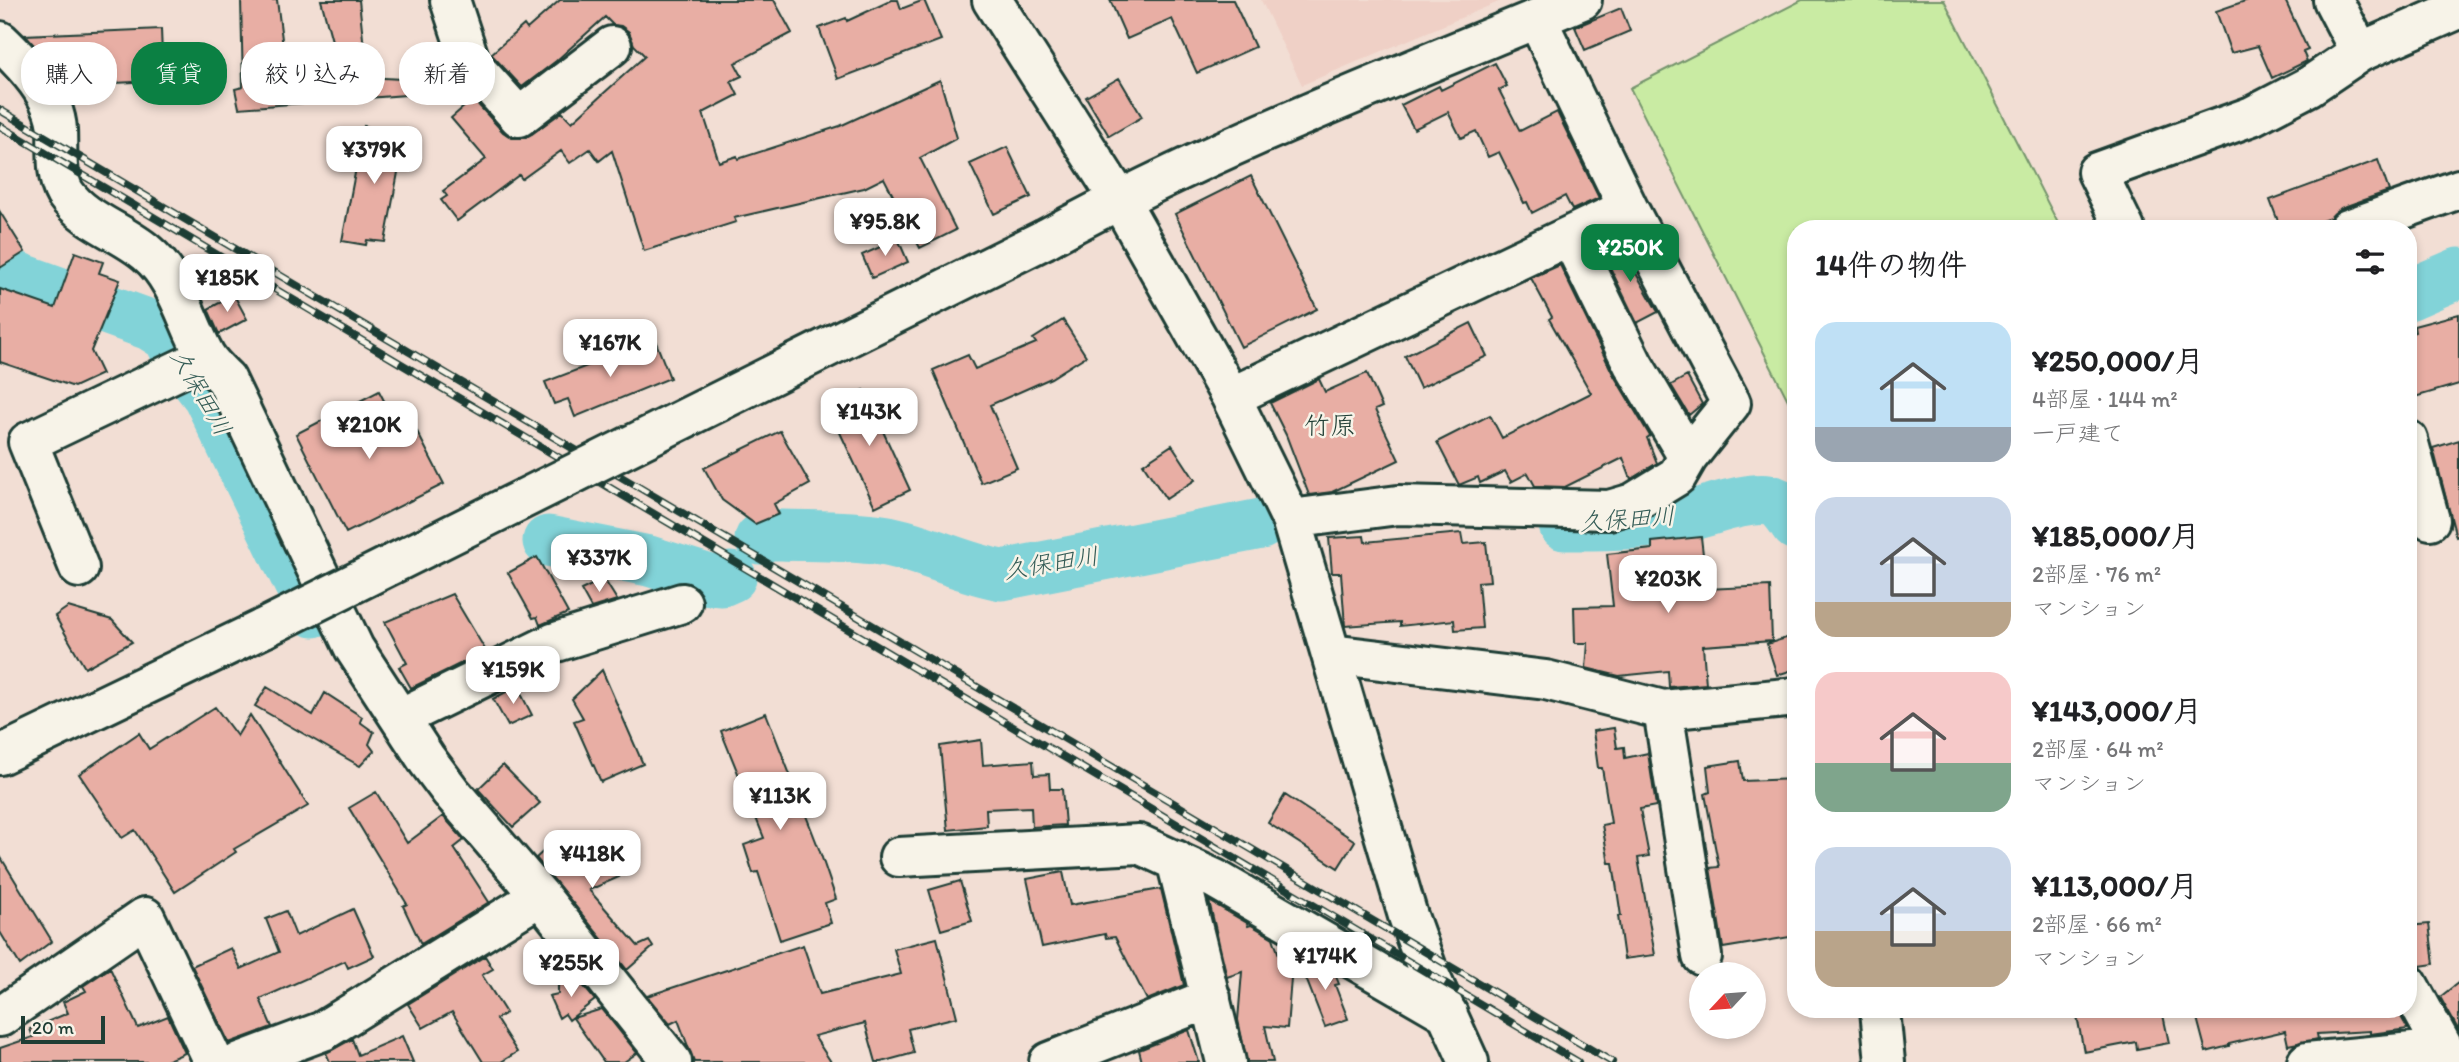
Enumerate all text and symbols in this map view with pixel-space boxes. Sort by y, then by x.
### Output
chip: 購入 [21,42,117,105]
chip: 賃貸 [131,42,227,105]
chip: 絞り込み [241,42,385,105]
chip: 新着 [399,42,495,105]
pin: ¥379K [325,127,423,186]
text: ¥379K [342,135,406,163]
pin: ¥95.8K [828,198,942,258]
text: ¥95.8K [850,207,920,235]
pin: ¥250K [1581,224,1679,284]
text: ¥250K [1597,233,1663,261]
icon: filters [2351,243,2389,281]
text: 14件の物件 [1815,246,1967,283]
pin: ¥185K [178,254,276,314]
text: ¥185K [196,263,258,291]
pin: ¥167K [561,320,659,379]
text: ¥167K [579,328,641,356]
text: ¥250,000/月 [2032,342,2204,379]
water label: 久保田川 [165,343,238,441]
icon: home [1871,350,1955,434]
text: 4部屋 · 144 m² [2032,385,2178,413]
pin: ¥143K [820,388,918,448]
text: ¥143K [837,397,901,425]
pin: ¥210K [320,402,418,461]
district label: 竹原 [1304,409,1356,441]
text: ¥210K [337,410,401,438]
text: 一戸建て [2032,419,2124,447]
water label: 久保田川 [1578,501,1676,536]
text: ¥185,000/月 [2032,517,2200,554]
icon: home [1871,525,1955,609]
pin: ¥337K [550,534,648,594]
water label: 久保田川 [1001,541,1101,584]
text: ¥337K [567,543,631,571]
pin: ¥203K [1619,556,1717,615]
text: 2部屋 · 76 m² [2032,560,2161,588]
text: ¥203K [1635,564,1701,592]
text: マンション [2032,594,2146,622]
pin: ¥159K [464,646,562,706]
text: ¥159K [482,655,544,683]
text: ¥143,000/月 [2032,692,2202,729]
icon: home [1871,700,1955,784]
text: 2部屋 · 64 m² [2032,735,2164,763]
text: マンション [2032,769,2146,797]
pin: ¥113K [731,772,829,832]
text: ¥113K [749,781,811,809]
pin: ¥418K [543,830,641,890]
text: ¥418K [560,839,624,867]
text: ¥113,000/月 [2032,867,2198,904]
icon: home [1871,875,1955,959]
text: 2部屋 · 66 m² [2032,910,2162,938]
pin: ¥174K [1276,932,1374,992]
pin: ¥255K [522,940,620,999]
text: ¥174K [1293,941,1357,969]
text: マンション [2032,944,2146,972]
text: ¥255K [539,948,603,976]
north arrow [1689,962,1766,1040]
map controls [1689,962,1766,1039]
scale bar [21,1013,105,1045]
text: 20 m [32,1016,74,1039]

